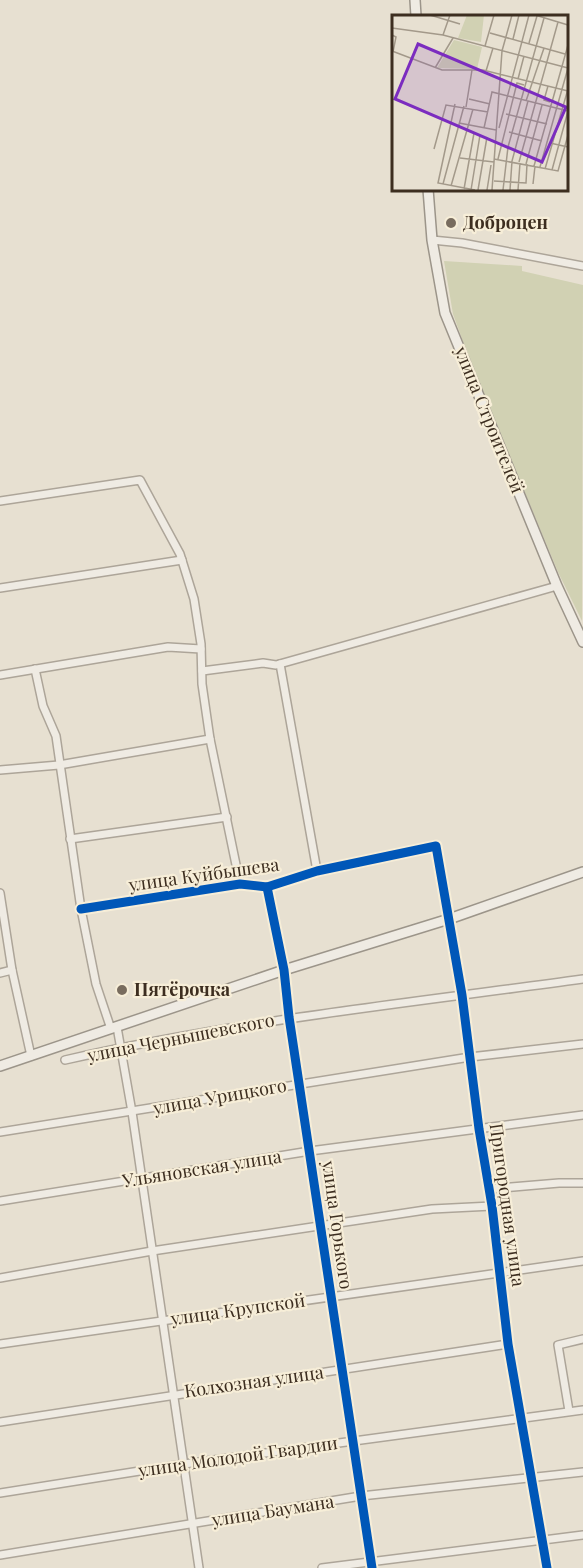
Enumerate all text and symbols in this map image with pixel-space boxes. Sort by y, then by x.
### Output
inset map [392,15,568,190]
place label: Доброцен [463,210,549,234]
marker: Доброцен [444,216,458,230]
street label: улица Строителей [449,342,530,497]
street label: улица Куйбышева [126,852,281,897]
place label: Пятёрочка [134,977,231,1001]
marker: Пятёрочка [115,983,129,997]
street label: улица Чернышевского [84,1007,277,1067]
street label: улица Урицкого [150,1072,289,1120]
street label: Пригородная улица [485,1122,531,1288]
street label: Ульяновская улица [120,1144,283,1193]
street label: улица Горького [317,1158,359,1291]
street label: улица Крупской [168,1288,307,1330]
street label: Колхозная улица [183,1359,325,1403]
street label: улица Молодой Гвардии [135,1430,339,1482]
street label: улица Баумана [209,1488,336,1532]

